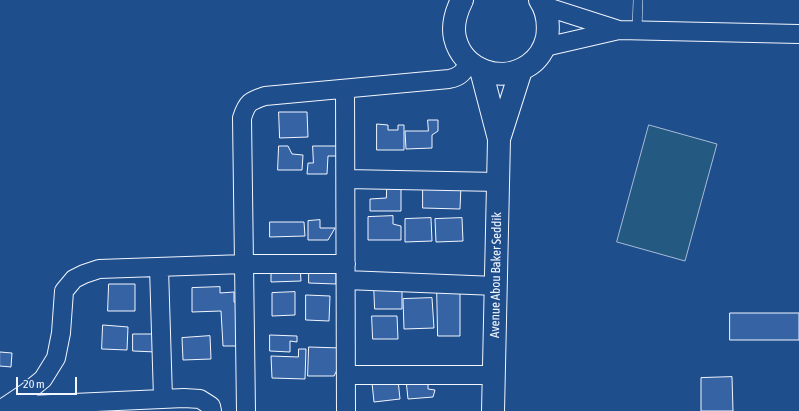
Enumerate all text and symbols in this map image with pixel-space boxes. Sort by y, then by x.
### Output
street label: Avenue Abou Baker Seddik [487,212,505,338]
scale bar [18,369,79,395]
text: 20 m [23,377,45,391]

